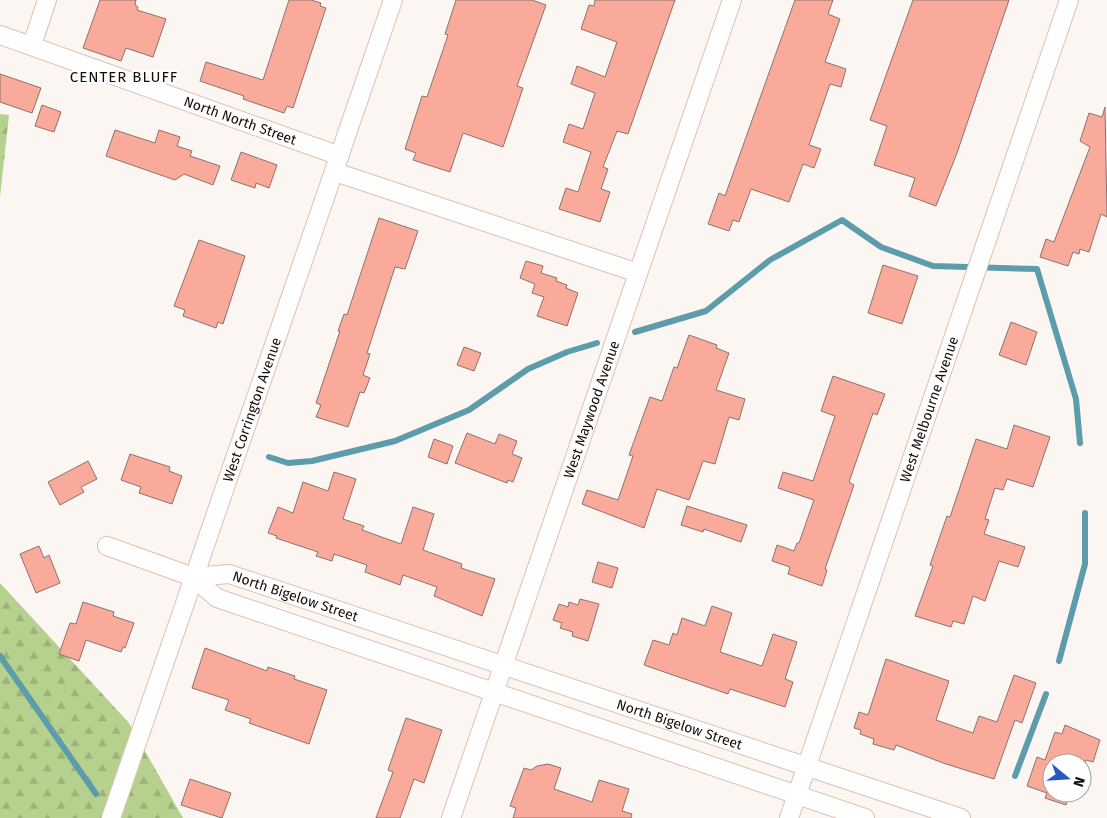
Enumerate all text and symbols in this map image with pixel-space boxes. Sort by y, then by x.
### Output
district label: CENTER BLUFF [70,68,178,86]
street label: North North Street [181,93,300,149]
street label: West Melbourne Avenue [897,334,962,485]
street label: West Corrington Avenue [219,335,285,484]
street label: West Maywood Avenue [560,338,623,481]
street label: North Bigelow Street [230,568,361,626]
street label: North Bigelow Street [614,696,745,754]
north arrow [1042,753,1092,803]
text: N [1069,775,1088,789]

